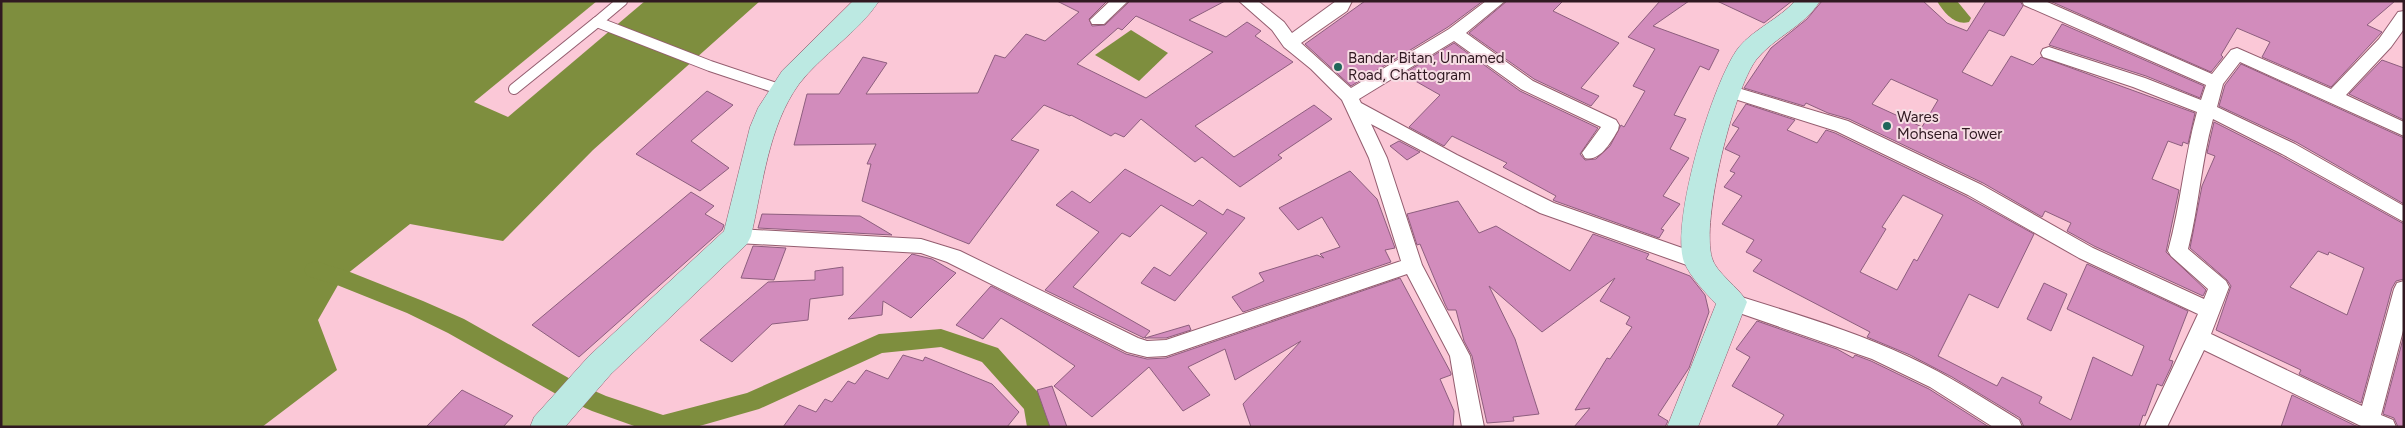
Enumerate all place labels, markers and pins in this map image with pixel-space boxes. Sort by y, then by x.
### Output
place label: Bandar Bitan, Unnamed Road, Chattogram [1348,49,1505,84]
marker: Bandar Bitan, Unnamed Road, Chattogram [1332,61,1344,73]
place label: Wares Mohsena Tower [1897,108,2002,143]
marker: Wares Mohsena Tower [1881,120,1893,132]

